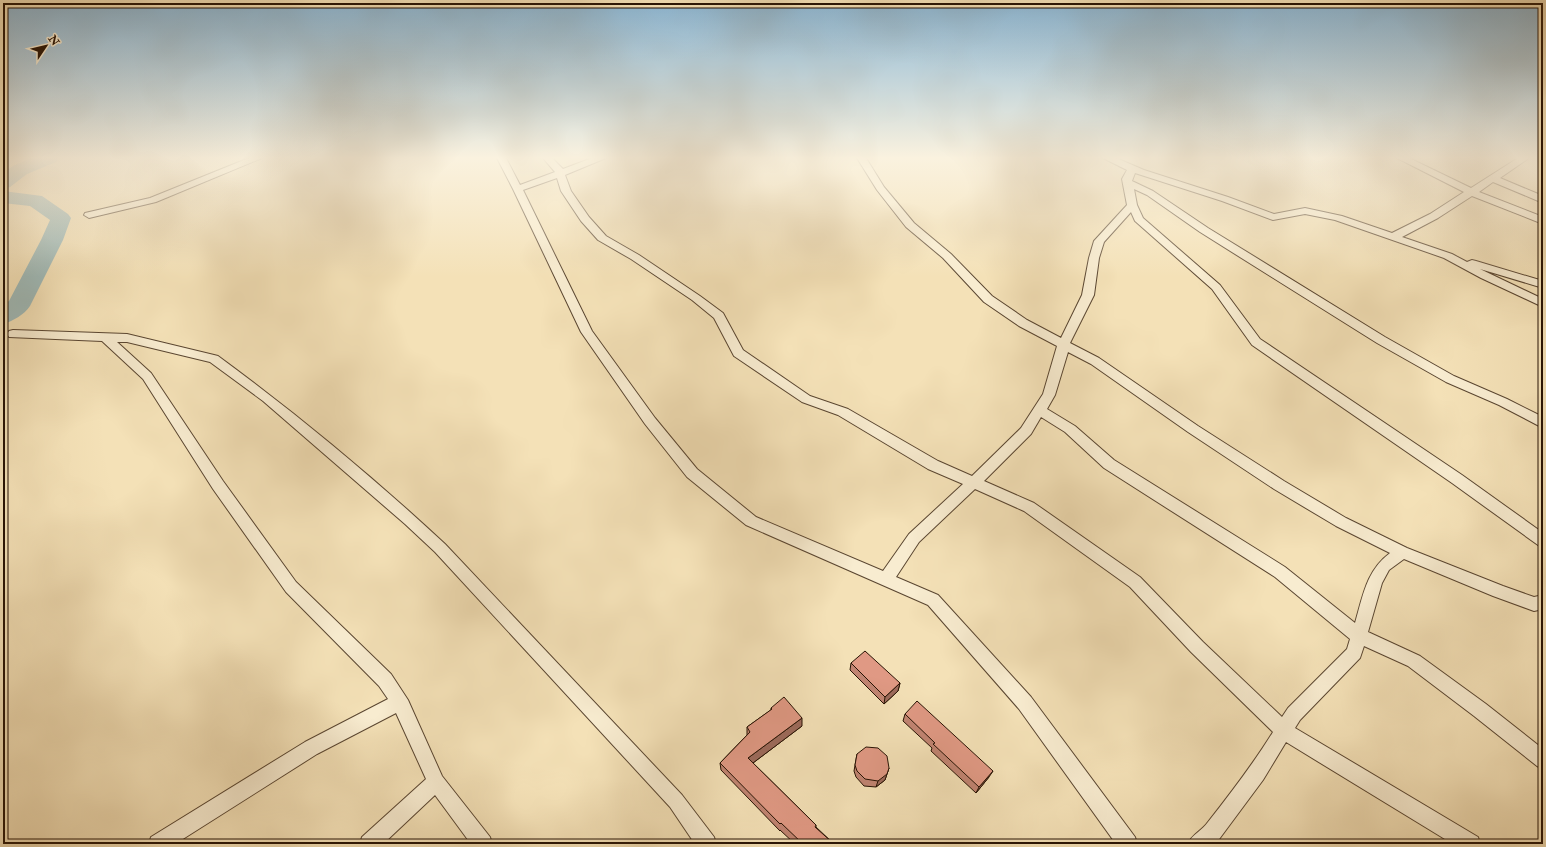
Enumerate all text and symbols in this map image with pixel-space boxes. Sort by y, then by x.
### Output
north arrow [26,26,66,66]
text: N [45,32,63,49]

